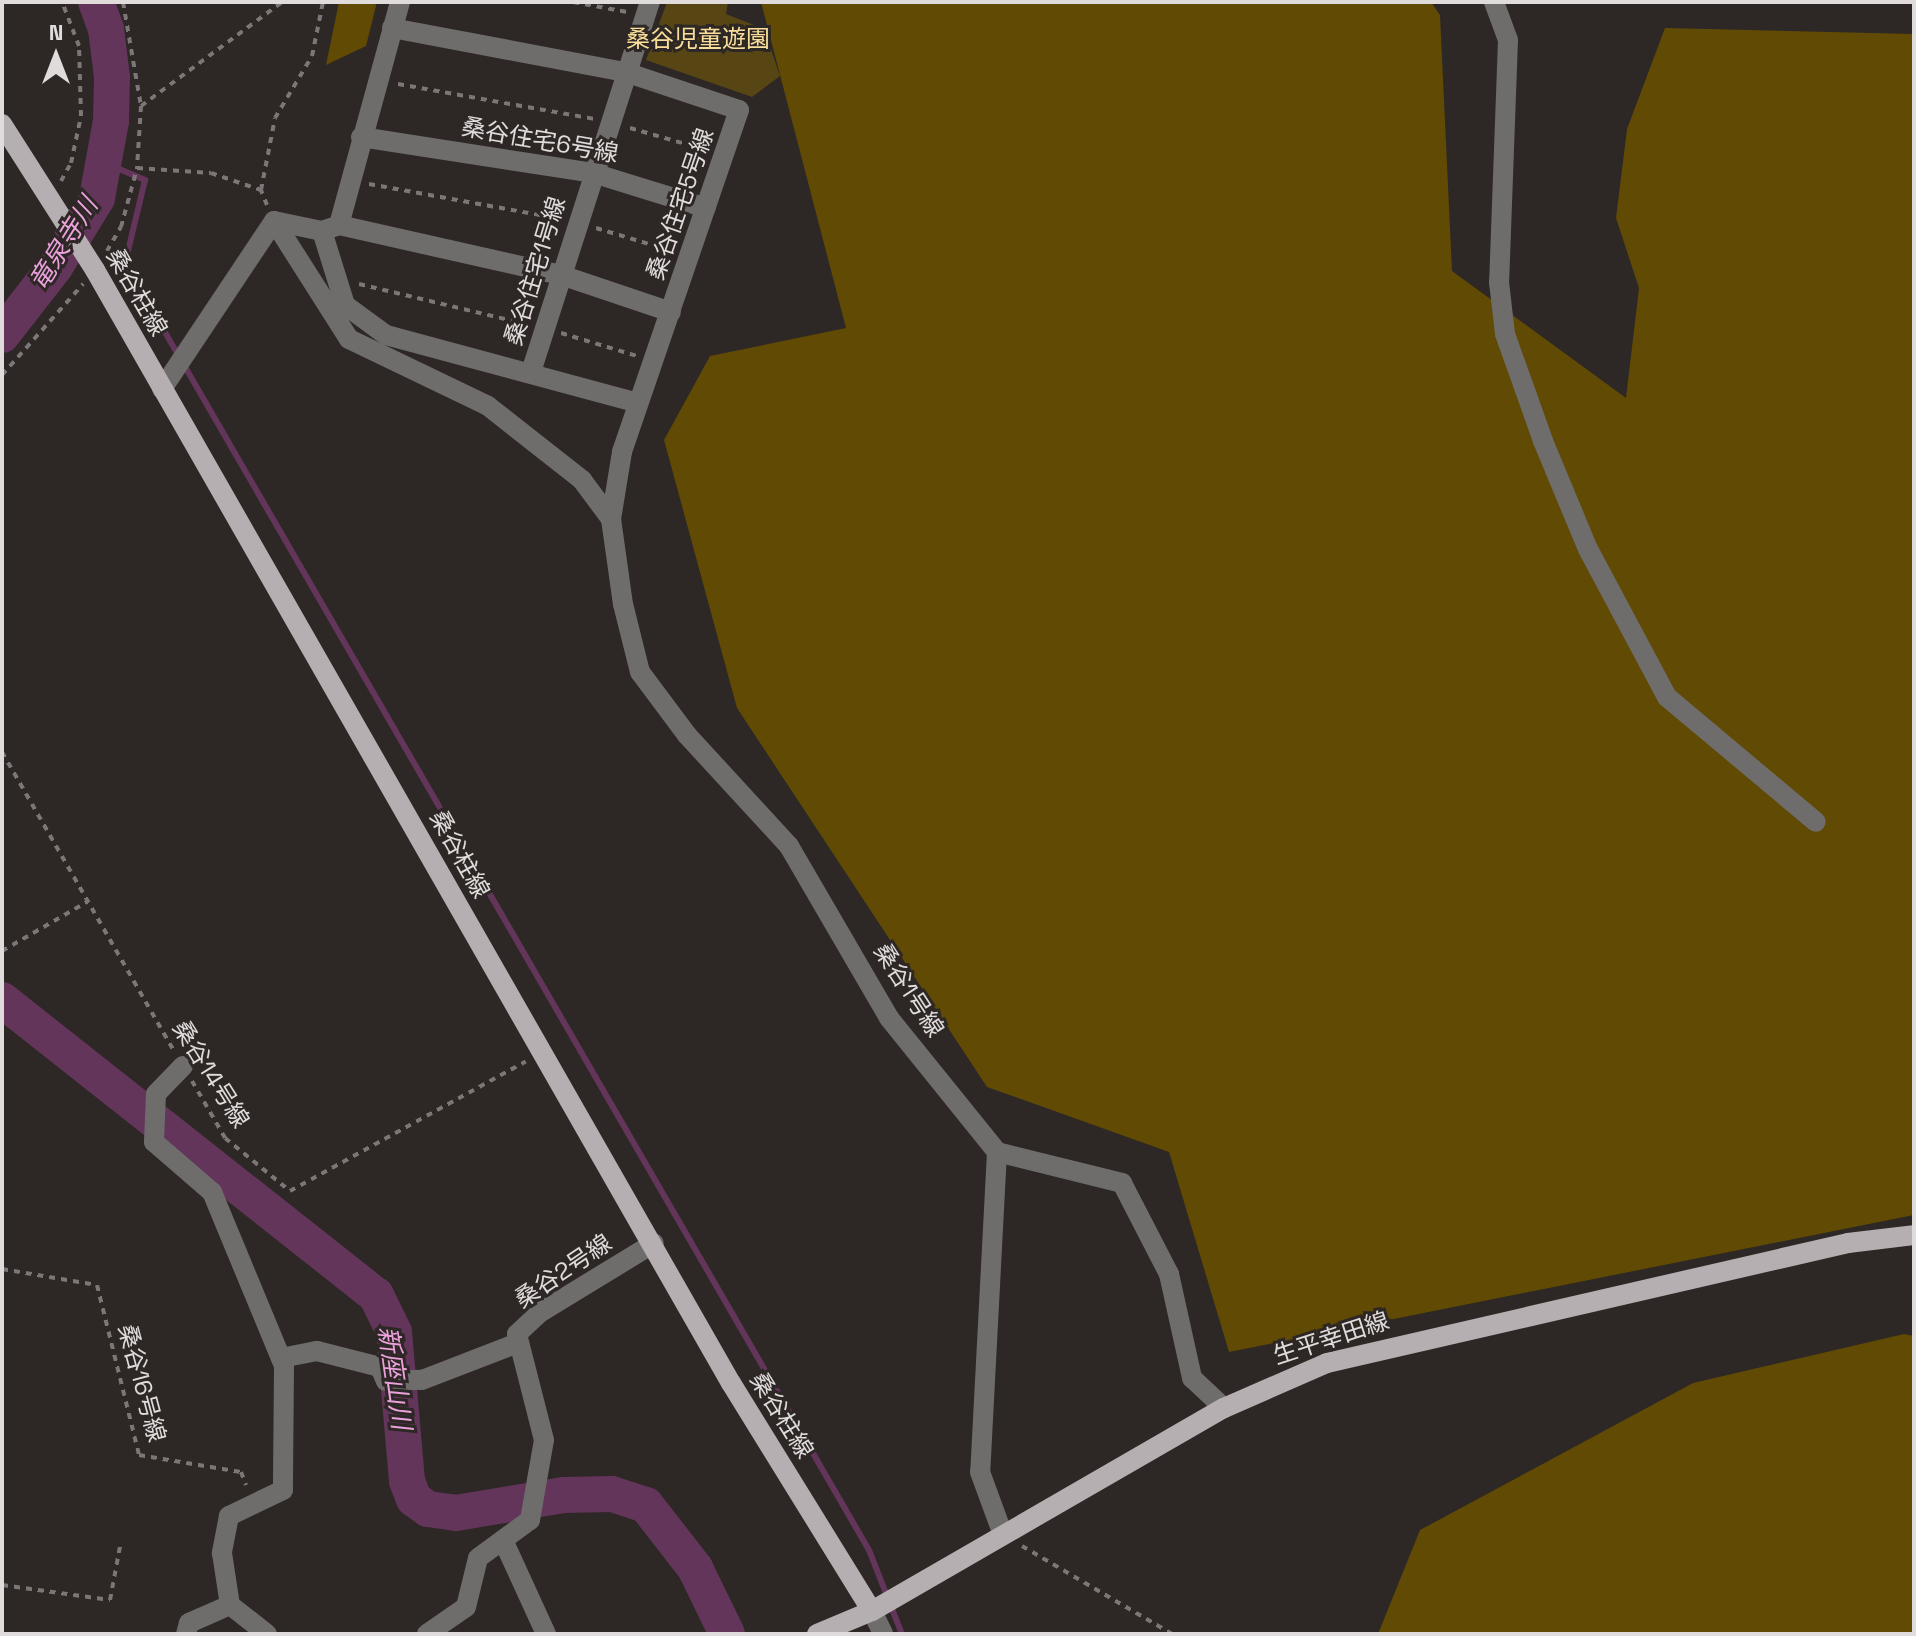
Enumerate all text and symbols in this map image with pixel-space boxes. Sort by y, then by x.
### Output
north arrow [16,16,96,96]
text: N [49,18,63,46]
park label: 桑谷児童遊園 [626,25,770,53]
street label: 桑谷住宅6号線 [459,112,621,168]
street label: 桑谷住宅5号線 [641,124,719,284]
water label: 竜泉寺川 [23,192,105,296]
street label: 桑谷住宅1号線 [499,193,571,349]
street label: 桑谷柱線 [101,243,173,341]
street label: 桑谷柱線 [424,805,496,903]
street label: 桑谷1号線 [868,938,950,1042]
street label: 桑谷14号線 [167,1015,255,1133]
street label: 桑谷2号線 [509,1228,617,1314]
street label: 生平幸田線 [1269,1306,1393,1370]
street label: 桑谷16号線 [112,1321,172,1445]
water label: 新座山川 [371,1324,417,1432]
street label: 桑谷柱線 [744,1367,820,1463]

